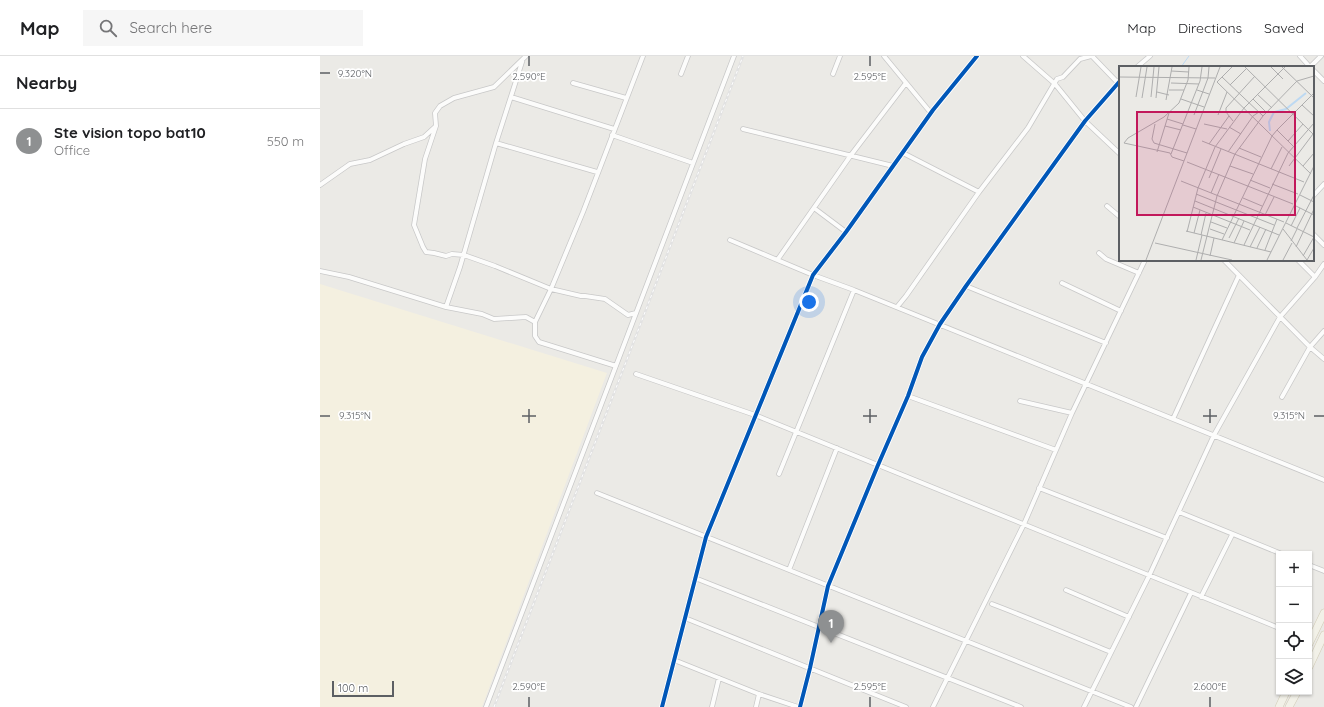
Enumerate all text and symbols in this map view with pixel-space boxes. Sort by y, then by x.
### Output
search box [83,10,363,46]
text: Map [20,16,59,40]
icon: search [97,17,119,39]
text: Search here [129,18,212,37]
text: Map [1127,19,1156,37]
text: Directions [1178,19,1242,37]
text: Saved [1264,19,1304,37]
inset map [1119,66,1314,261]
text: 9.320°N [338,67,372,80]
text: 2.590°E [512,70,546,83]
text: 2.595°E [854,70,887,83]
text: Nearby [16,72,77,93]
text: Ste vision topo bat10 [54,123,206,142]
text: 1 [26,133,32,149]
text: 550 m [267,133,304,149]
text: Office [54,142,90,158]
your location [799,292,819,312]
text: 9.315°N [339,409,371,422]
text: 9.315°N [1273,409,1305,422]
map controls [1276,551,1312,695]
button: + [1276,551,1312,587]
button: − [1276,587,1312,623]
pin: 1 [818,610,844,643]
button: locate [1276,623,1312,659]
button: layers [1276,659,1312,695]
scale bar [332,679,394,698]
text: 2.590°E [512,680,546,693]
text: 2.595°E [854,680,887,693]
text: 2.600°E [1193,680,1227,693]
text: 100 m [338,681,368,695]

